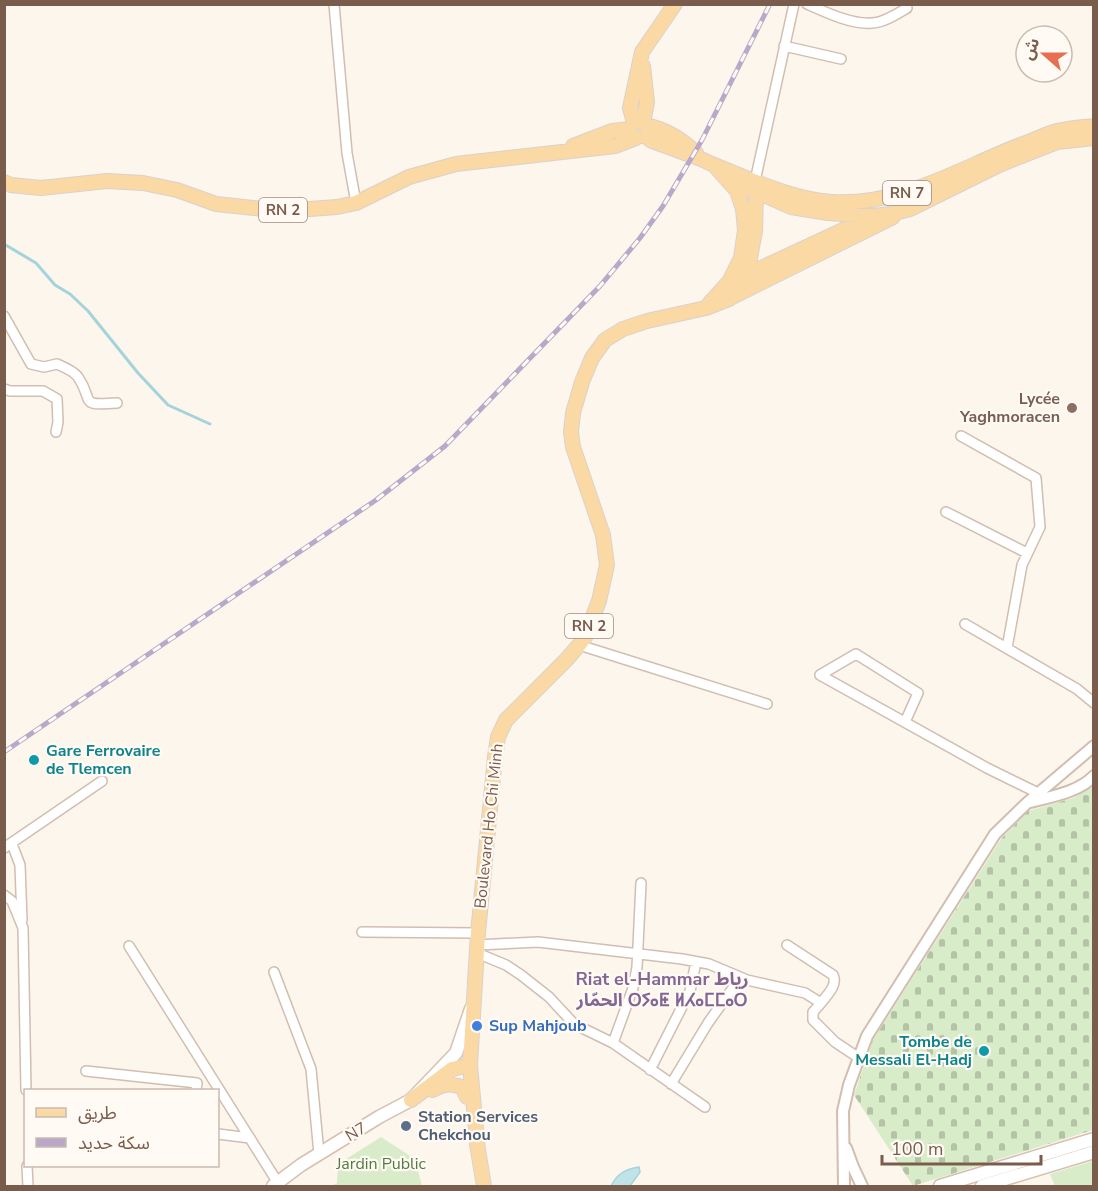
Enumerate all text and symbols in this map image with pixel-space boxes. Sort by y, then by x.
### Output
north arrow [1014,24,1074,84]
text: ش [1017,35,1045,63]
road number: RN 7 [883,181,931,205]
road number: RN 2 [259,198,307,222]
place label: Lycée Yaghmoracen [959,388,1060,428]
marker: Lycée Yaghmoracen [1065,401,1079,415]
road number: RN 2 [565,614,613,638]
place label: Gare Ferrovaire de Tlemcen [46,740,161,780]
street label: Boulevard Ho Chi Minh [469,742,509,910]
marker: Gare Ferrovaire de Tlemcen [27,753,41,767]
district label: Riat el-Hammar رياط الحمّار ⵔⵢⴰⵟ ⵍⵃⴰⵎⵎⴰⵔ [575,967,749,1012]
place label: Sup Mahjoub [489,1015,587,1037]
marker: Sup Mahjoub [470,1019,484,1033]
place label: Tombe de Messali El-Hadj [855,1031,972,1071]
marker: Tombe de Messali El-Hadj [977,1044,991,1058]
legend [24,1089,219,1167]
text: طريق [78,1101,117,1125]
place label: Station Services Chekchou [418,1106,538,1146]
street label: N7 [341,1117,371,1147]
marker: Station Services Chekchou [399,1119,413,1133]
scale bar [882,1128,1041,1166]
text: سكة حديد [78,1131,150,1155]
text: 100 m [891,1137,943,1161]
park label: Jardin Public [335,1153,426,1175]

